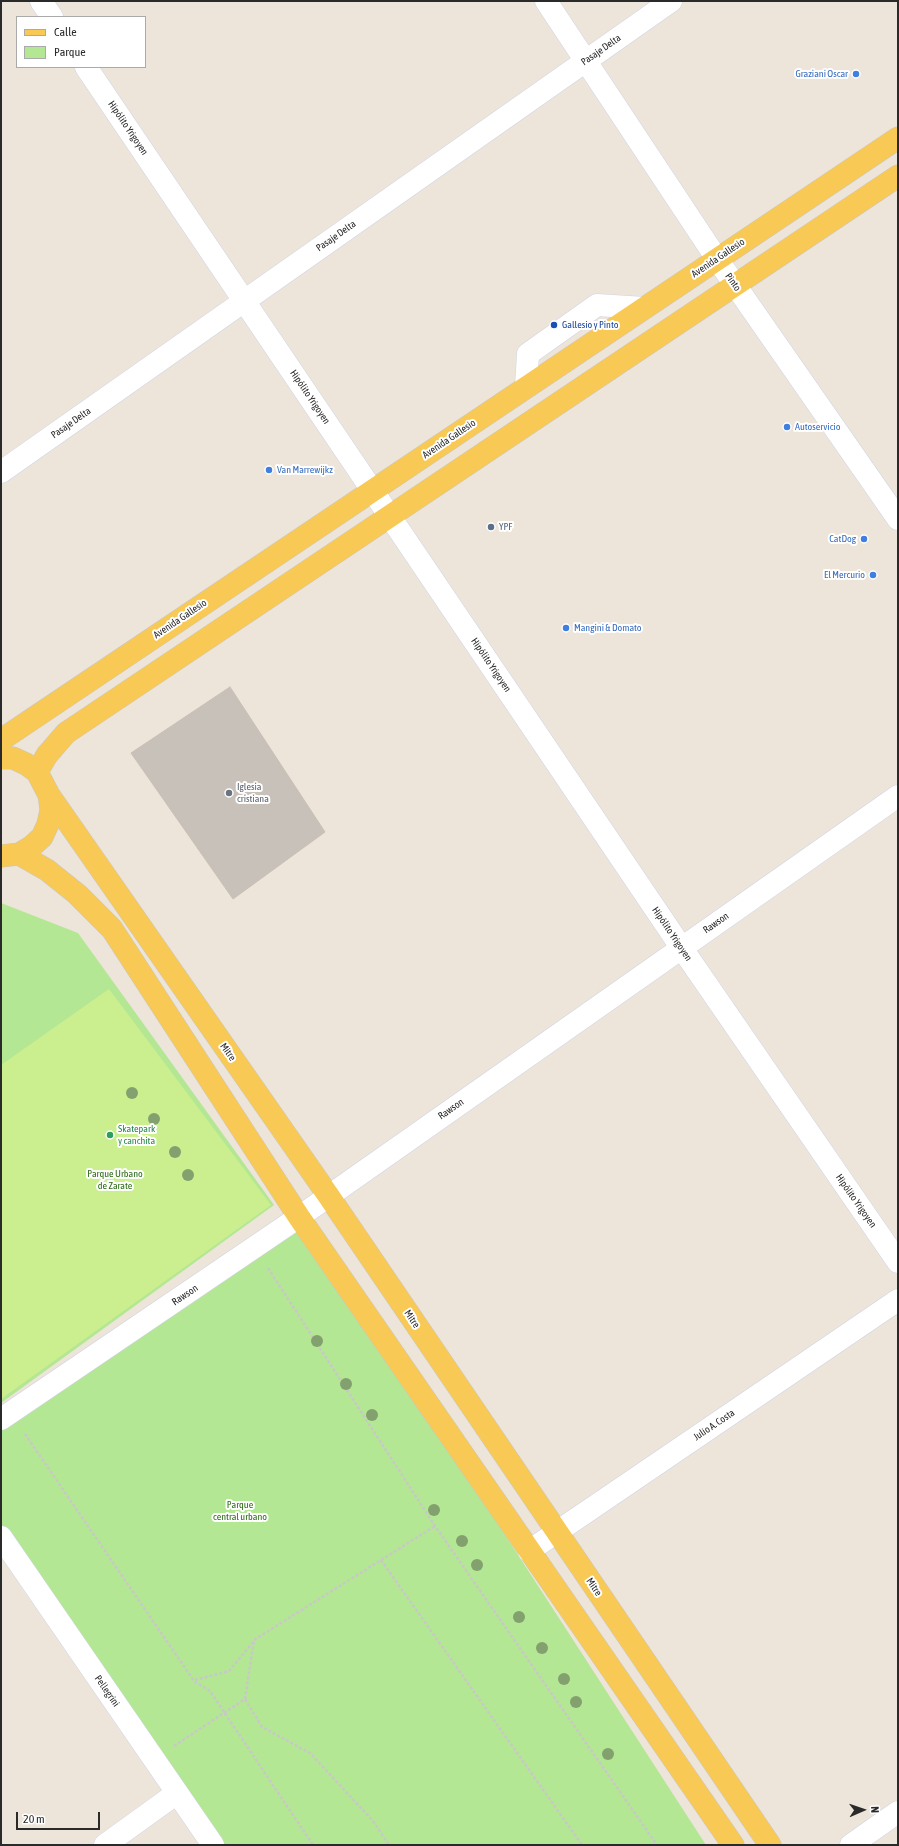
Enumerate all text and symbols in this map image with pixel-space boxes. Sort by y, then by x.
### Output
legend [16,16,146,68]
text: Calle [54,25,77,39]
street label: Pasaje Delta [579,32,623,68]
text: Parque [54,45,86,59]
place label: Graziani Oscar [796,68,848,80]
marker: Graziani Oscar [851,69,861,79]
street label: Hipólito Yrigoyen [105,99,151,157]
street label: Pasaje Delta [314,218,358,254]
street label: Avenida Gallesio [689,236,747,280]
street label: Pinto [723,271,743,293]
place label: Gallesio y Pinto [562,319,618,331]
marker: Gallesio y Pinto [549,320,559,330]
street label: Hipólito Yrigoyen [287,368,333,426]
street label: Pasaje Delta [49,405,93,441]
street label: Avenida Gallesio [420,417,478,461]
place label: Autoservicio [795,421,840,433]
marker: Autoservicio [782,422,792,432]
place label: Van Marrewijkz [277,464,333,476]
marker: Van Marrewijkz [264,465,274,475]
place label: YPF [499,521,512,533]
marker: YPF [486,522,496,532]
place label: CatDog [829,533,856,545]
marker: CatDog [859,534,869,544]
place label: El Mercurio [824,569,865,581]
marker: El Mercurio [868,570,878,580]
street label: Avenida Gallesio [151,597,209,641]
place label: Mangini & Domato [574,622,642,634]
marker: Mangini & Domato [561,623,571,633]
street label: Hipólito Yrigoyen [468,636,514,694]
place label: Iglesia cristiana [237,781,269,804]
marker: Iglesia cristiana [224,788,234,798]
street label: Hipólito Yrigoyen [649,905,695,963]
street label: Rawson [701,910,731,936]
street label: Mitre [218,1041,238,1063]
street label: Rawson [436,1096,466,1122]
place label: Skatepark y canchita [118,1123,155,1146]
marker: Skatepark y canchita [105,1130,115,1140]
park label: Parque Urbano de Zarate [87,1168,143,1192]
street label: Hipólito Yrigoyen [833,1172,879,1230]
street label: Rawson [170,1282,200,1308]
street label: Mitre [402,1308,422,1330]
street label: Julio A. Costa [691,1407,737,1443]
park label: Parque central urbano [213,1499,267,1522]
street label: Mitre [584,1576,604,1598]
street label: Pellegrini [92,1673,122,1709]
north arrow [843,1790,883,1830]
scale bar [18,1804,102,1830]
text: N [869,1806,881,1813]
text: 20 m [23,1812,45,1826]

